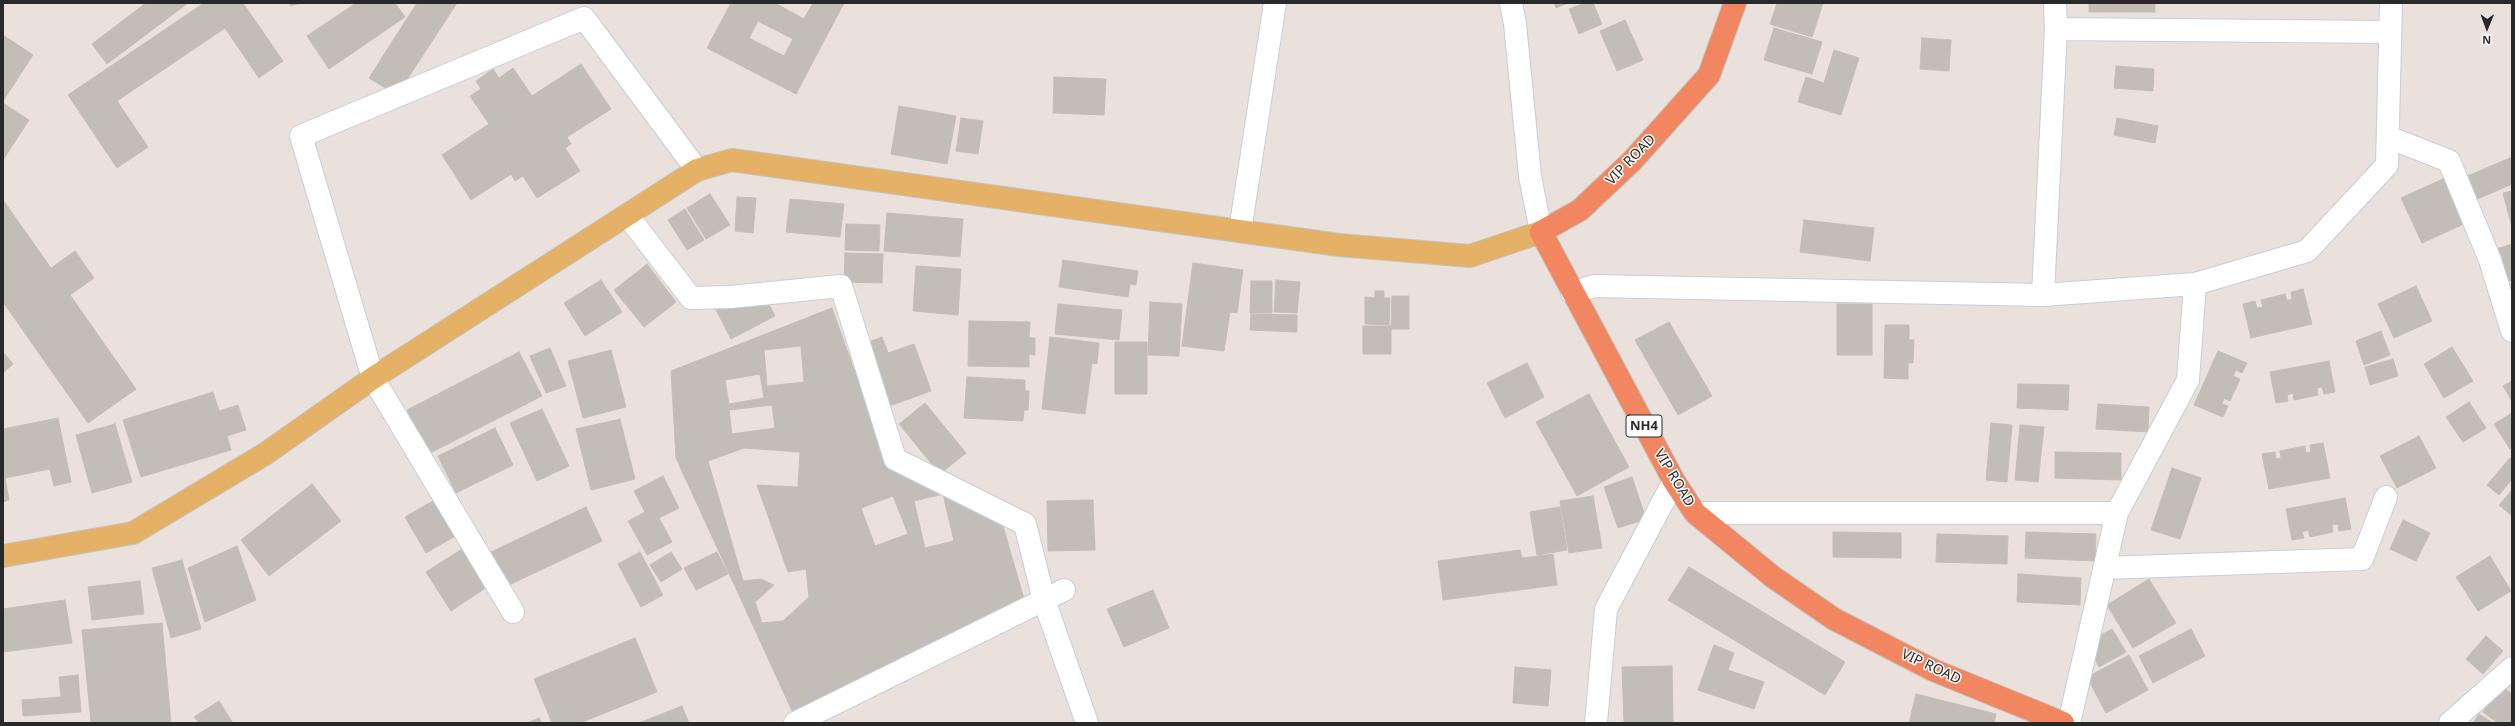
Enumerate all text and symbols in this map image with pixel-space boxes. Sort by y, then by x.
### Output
north arrow [2467,8,2507,48]
text: N [2482,33,2491,48]
street label: VIP ROAD [1603,131,1659,189]
road number: NH4 [1626,415,1662,437]
street label: VIP ROAD [1650,446,1698,510]
street label: VIP ROAD [1899,646,1963,688]

